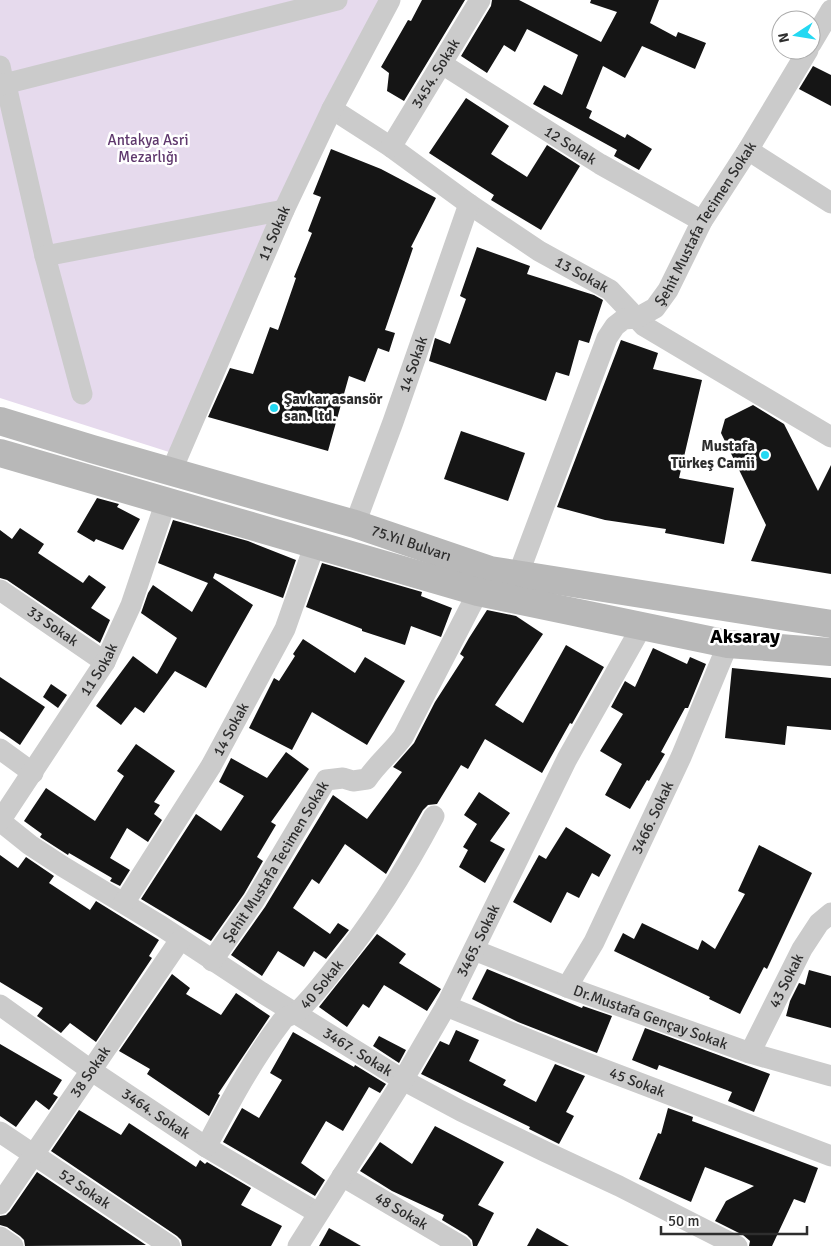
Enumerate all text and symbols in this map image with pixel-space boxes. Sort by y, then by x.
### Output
north arrow [771,10,821,60]
text: N [774,31,793,44]
street label: 3454. Sokak [408,35,464,112]
street label: 12 Sokak [541,122,600,169]
park label: Antakya Asri Mezarlığı [107,131,189,166]
street label: Şehit Mustafa Tecimen Sokak [651,138,760,309]
street label: 11 Sokak [254,202,294,264]
street label: 13 Sokak [552,253,612,297]
street label: 14 Sokak [395,333,431,395]
place label: Şavkar asansör san. ltd. [284,390,383,425]
marker: Şavkar asansör san. ltd. [268,402,280,414]
place label: Mustafa Türkeş Camii [671,437,755,472]
marker: Mustafa Türkeş Camii [759,449,771,461]
street label: 75.Yıl Bulvarı [369,521,454,565]
street label: 33 Sokak [24,602,82,650]
district label: Aksaray [710,624,780,649]
street label: 11 Sokak [76,640,122,699]
street label: 14 Sokak [209,699,253,759]
street label: Şehit Mustafa Tecimen Sokak [219,777,333,946]
street label: 3466. Sokak [628,778,678,857]
street label: 3465. Sokak [453,901,504,980]
street label: 43 Sokak [765,950,808,1011]
street label: 40 Sokak [296,956,347,1013]
street label: Dr.Mustafa Gençay Sokak [571,981,731,1053]
street label: 3467. Sokak [320,1024,396,1080]
street label: 38 Sokak [66,1042,114,1101]
street label: 45 Sokak [607,1063,668,1101]
street label: 3464. Sokak [118,1084,194,1143]
street label: 52 Sokak [55,1165,114,1213]
street label: 48 Sokak [372,1188,432,1234]
scale bar [661,1204,807,1236]
text: 50 m [668,1212,699,1230]

